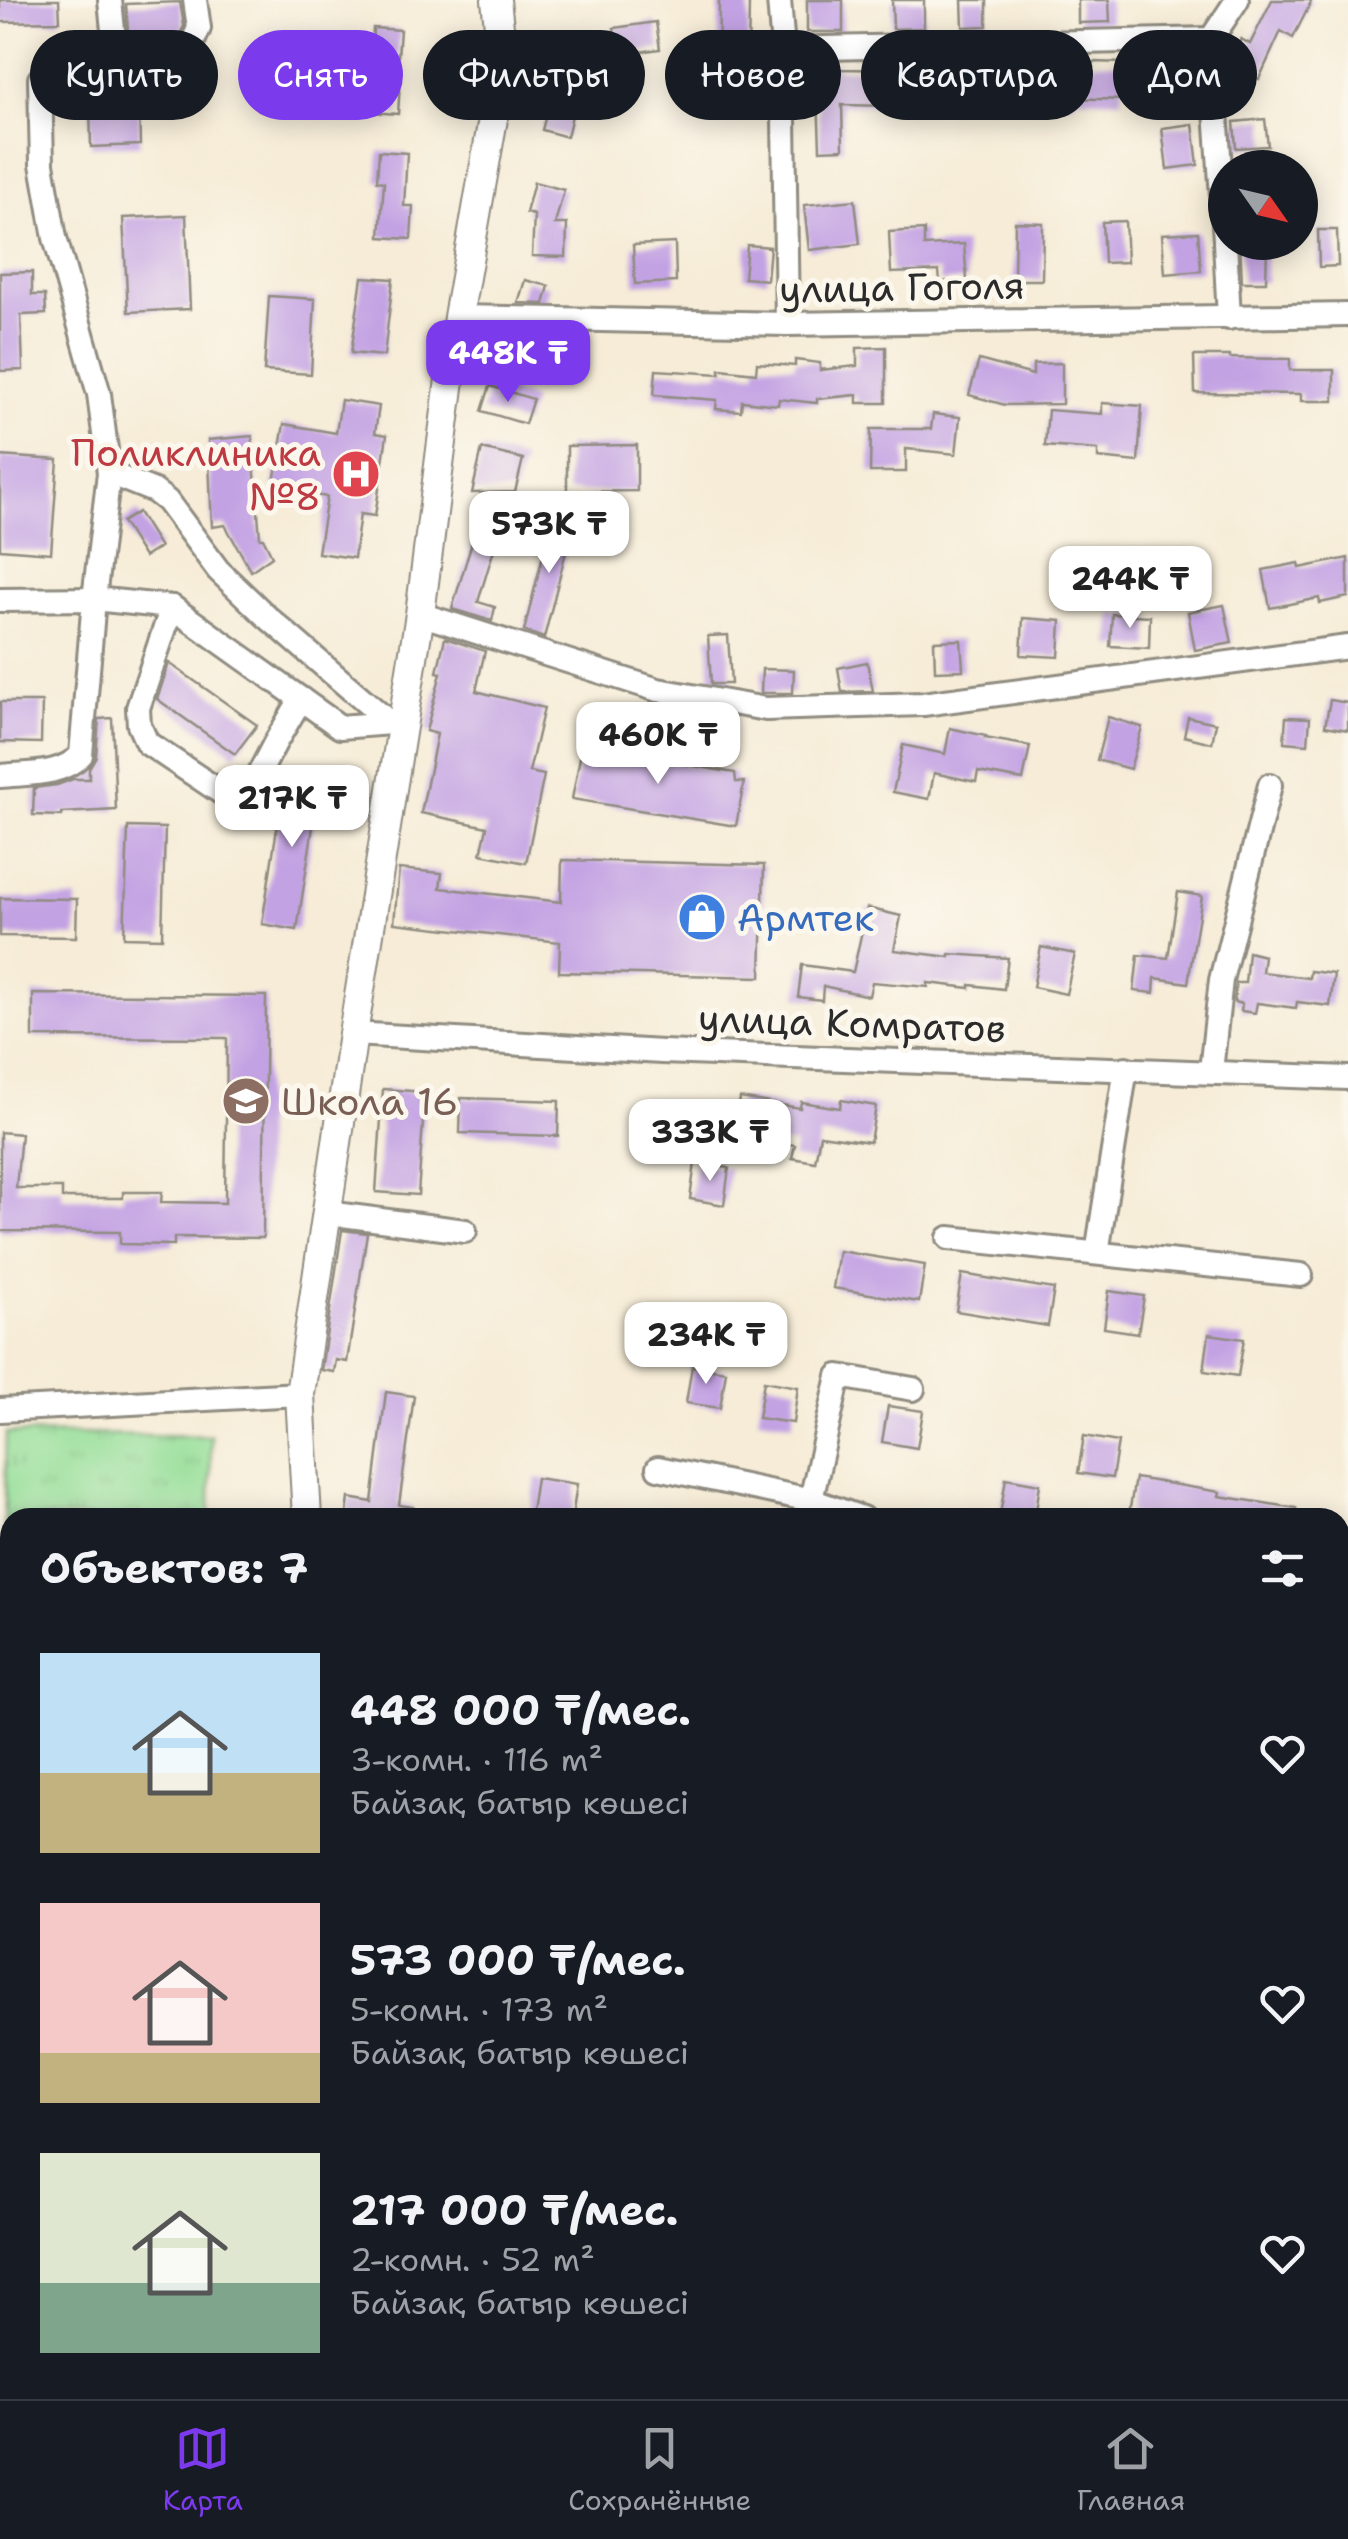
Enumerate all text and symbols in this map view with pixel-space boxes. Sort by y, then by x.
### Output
chip: Купить [30,30,218,120]
chip: Снять [238,30,403,120]
chip: Фильтры [423,30,645,120]
chip: Новое [665,30,841,120]
chip: Квартира [861,30,1093,120]
chip: Дом [1113,30,1257,120]
north arrow [1208,150,1318,260]
map controls [1208,150,1318,260]
street label: улица Гоголя [779,259,1025,315]
pin: 448K ₸ [427,320,589,405]
text: 448K ₸ [448,331,568,374]
place label: Поликлиника №8 [71,427,321,522]
hospital icon: Поликлиника №8 [330,448,382,500]
pin: 573K ₸ [468,491,630,576]
text: 573K ₸ [491,502,607,545]
pin: 244K ₸ [1049,546,1211,631]
text: 244K ₸ [1071,557,1189,600]
pin: 460K ₸ [577,702,739,787]
text: 460K ₸ [598,713,718,756]
pin: 217K ₸ [211,765,373,850]
text: 217K ₸ [237,776,347,819]
shop icon: Армтек [676,891,728,943]
place label: Армтек [737,892,874,943]
street label: улица Комратов [697,992,1007,1054]
school or university icon: Школа 16 [220,1075,272,1127]
place label: Школа 16 [281,1076,458,1127]
pin: 333K ₸ [629,1099,791,1184]
text: 333K ₸ [651,1110,769,1153]
pin: 234K ₸ [625,1302,787,1387]
text: 234K ₸ [646,1313,766,1356]
text: Объектов: 7 [40,1540,308,1596]
icon: filters [1255,1541,1310,1596]
text: 448 000 ₸/мес. [350,1682,691,1738]
icon: home [120,1693,240,1813]
icon: heart [1255,1726,1310,1781]
text: 3-комн. · 116 m² [350,1738,603,1781]
text: Байзақ батыр көшесі [350,1781,689,1824]
text: 573 000 ₸/мес. [350,1932,686,1988]
icon: home [120,1943,240,2063]
icon: heart [1255,1976,1310,2031]
text: 5-комн. · 173 m² [350,1988,608,2031]
text: Байзақ батыр көшесі [350,2031,689,2074]
text: 217 000 ₸/мес. [350,2182,679,2238]
icon: home [120,2193,240,2313]
icon: heart [1255,2226,1310,2281]
text: 2-комн. · 52 m² [350,2238,595,2281]
text: Байзақ батыр көшесі [350,2281,689,2324]
tab: Карта [163,2421,243,2519]
tab: Сохранённые [568,2421,751,2519]
tab: Главная [1077,2421,1185,2519]

